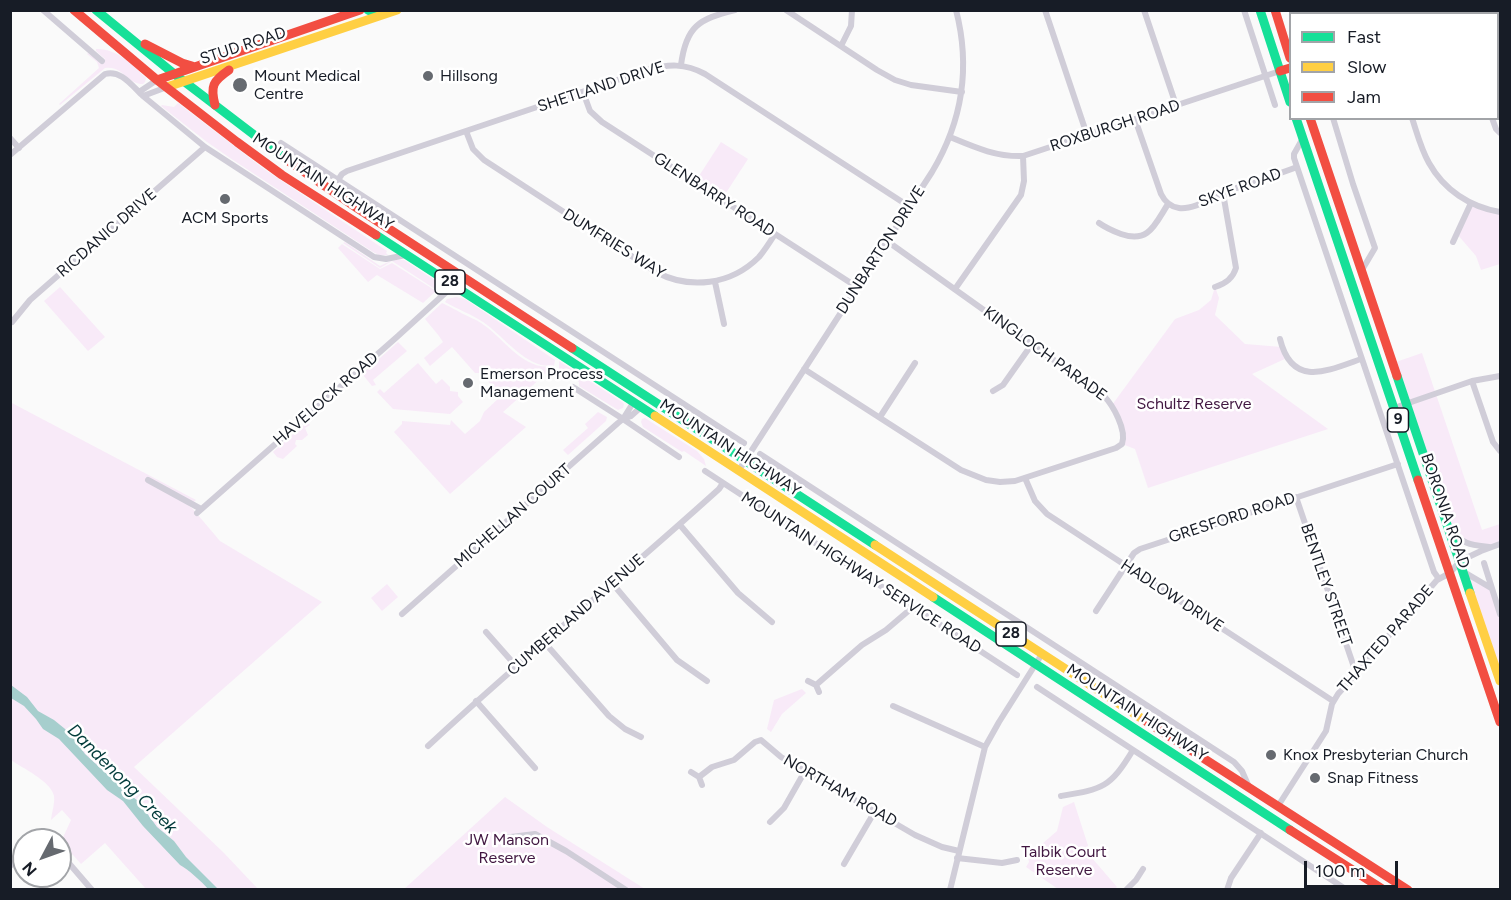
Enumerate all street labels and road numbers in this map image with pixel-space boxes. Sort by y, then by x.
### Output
street label: STUD ROAD [198,23,288,69]
street label: SHETLAND DRIVE [535,57,667,117]
street label: ROXBURGH ROAD [1047,96,1183,156]
street label: MOUNTAIN HIGHWAY [249,129,397,235]
street label: GLENBARRY ROAD [650,149,778,241]
street label: SKYE ROAD [1196,164,1284,212]
street label: DUNBARTON DRIVE [832,182,930,318]
street label: RICDANIC DRIVE [53,184,161,282]
street label: DUMFRIES WAY [559,205,669,283]
road number: 28 [435,270,465,294]
street label: KINGLOCH PARADE [979,303,1111,405]
street label: HAVELOCK ROAD [270,348,382,450]
street label: MOUNTAIN HIGHWAY [656,395,804,501]
road number: 9 [1388,408,1408,432]
street label: BORONIA ROAD [1416,451,1474,571]
street label: MICHELLAN COURT [451,460,575,572]
street label: MOUNTAIN HIGHWAY SERVICE ROAD [737,488,985,658]
street label: GRESFORD ROAD [1166,489,1298,547]
street label: BENTLEY STREET [1296,521,1356,649]
street label: CUMBERLAND AVENUE [503,550,649,680]
street label: HADLOW DRIVE [1117,555,1227,637]
street label: THAXTED PARADE [1334,581,1438,697]
road number: 28 [996,622,1026,646]
street label: MOUNTAIN HIGHWAY [1063,660,1211,766]
street label: NORTHAM ROAD [780,751,900,831]

